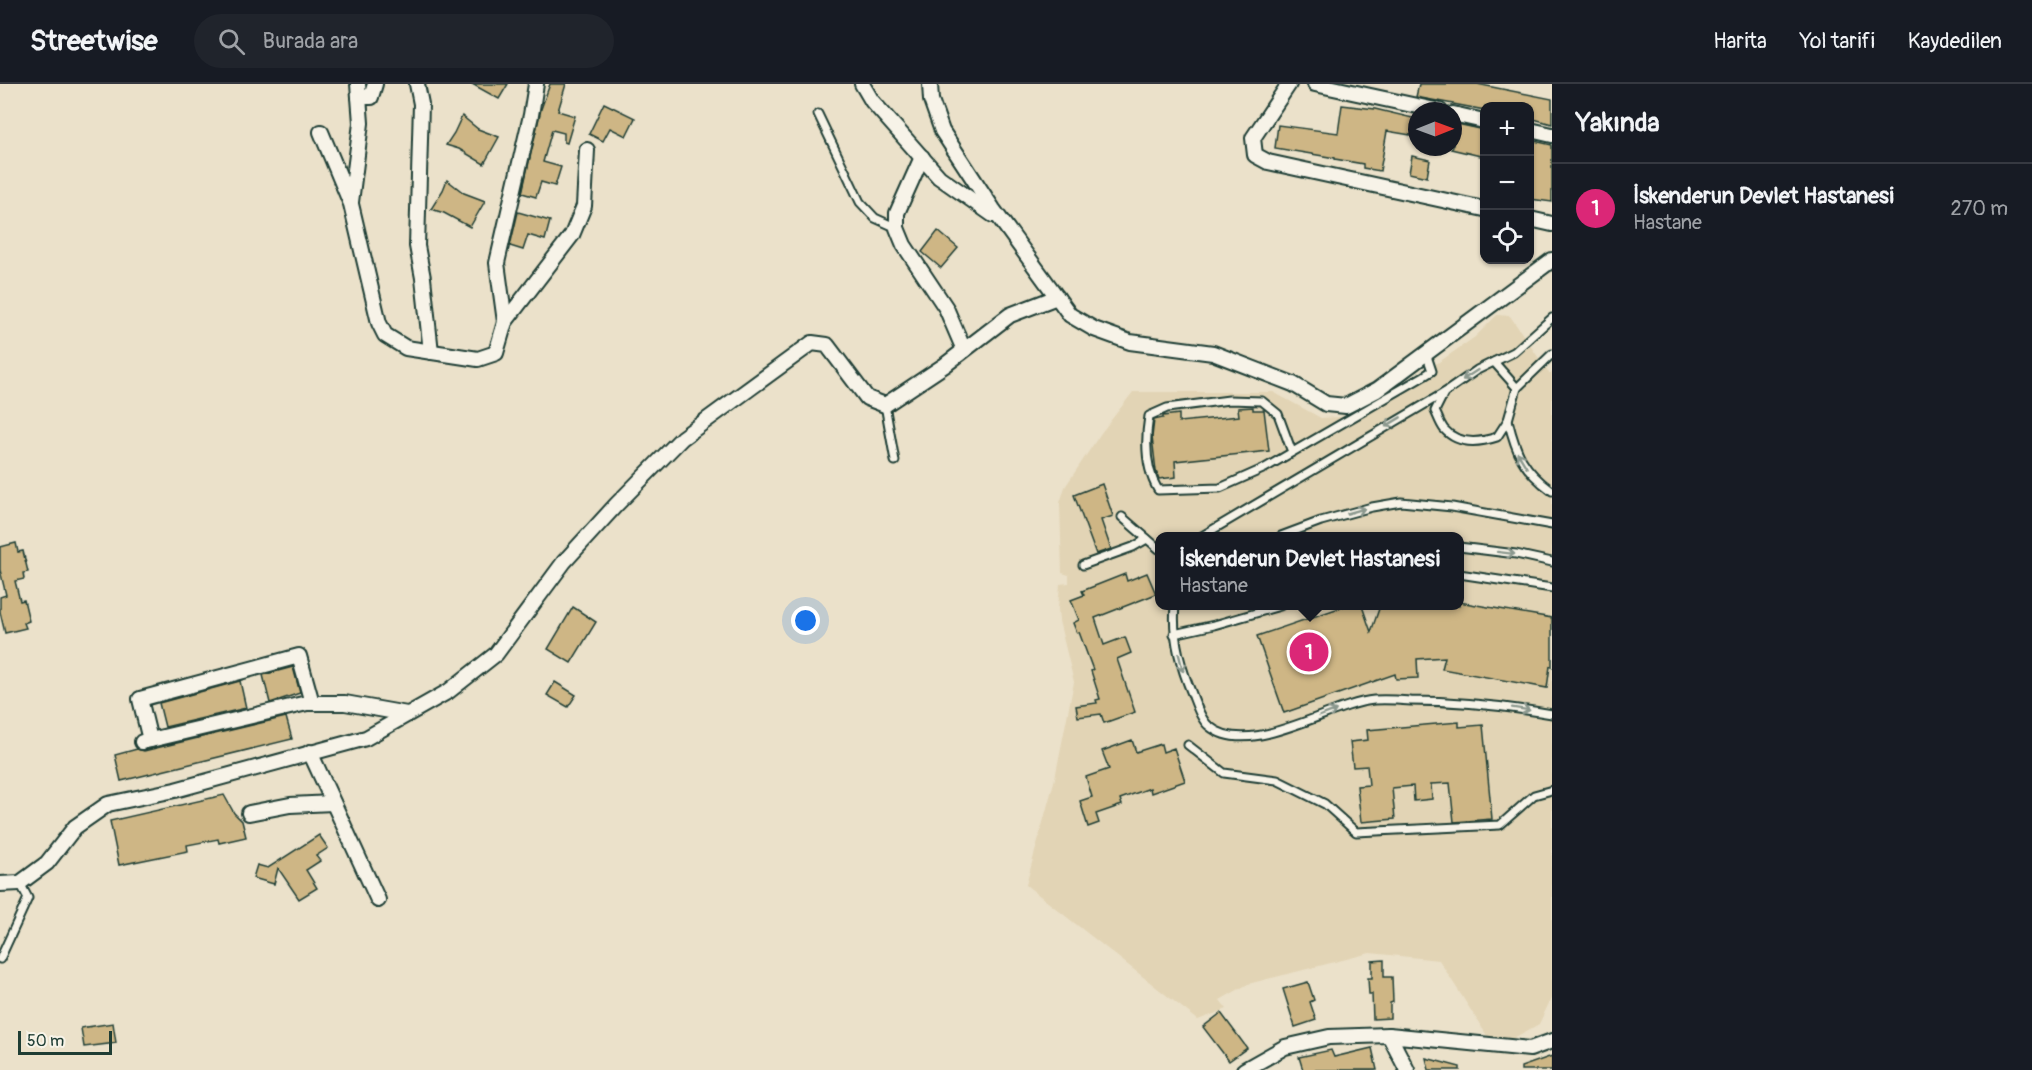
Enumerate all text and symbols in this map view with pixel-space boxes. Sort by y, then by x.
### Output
search box [194,14,614,68]
text: Streetwise [30,24,158,59]
icon: search [215,25,248,58]
text: Burada ara [263,27,358,55]
text: Harita [1713,28,1767,55]
text: Yol tarifi [1800,28,1875,55]
text: Kaydedilen [1908,28,2002,55]
north arrow [1408,102,1462,156]
map controls [1480,102,1534,264]
button: + [1480,102,1534,156]
text: Yakında [1576,107,1660,139]
button: − [1480,156,1534,210]
text: İskenderun Devlet Hastanesi [1633,182,1894,210]
text: 1 [1592,196,1599,221]
text: 270 m [1950,196,2008,221]
button: locate [1480,210,1534,264]
text: Hastane [1633,210,1702,235]
one-way arrow [1463,369,1479,381]
one-way arrow [1385,416,1402,428]
one-way arrow [1516,452,1528,469]
one-way arrow [1346,505,1365,516]
popup [1155,532,1464,610]
text: İskenderun Devlet Hastanesi [1179,545,1440,573]
one-way arrow [1495,548,1515,559]
text: Hastane [1179,573,1248,598]
your location [791,606,820,635]
pin: 1 [1290,630,1328,674]
one-way arrow [1176,653,1187,672]
one-way arrow [1510,704,1530,715]
one-way arrow [1318,707,1337,718]
scale bar [18,1028,112,1056]
text: 50 m [27,1031,64,1051]

